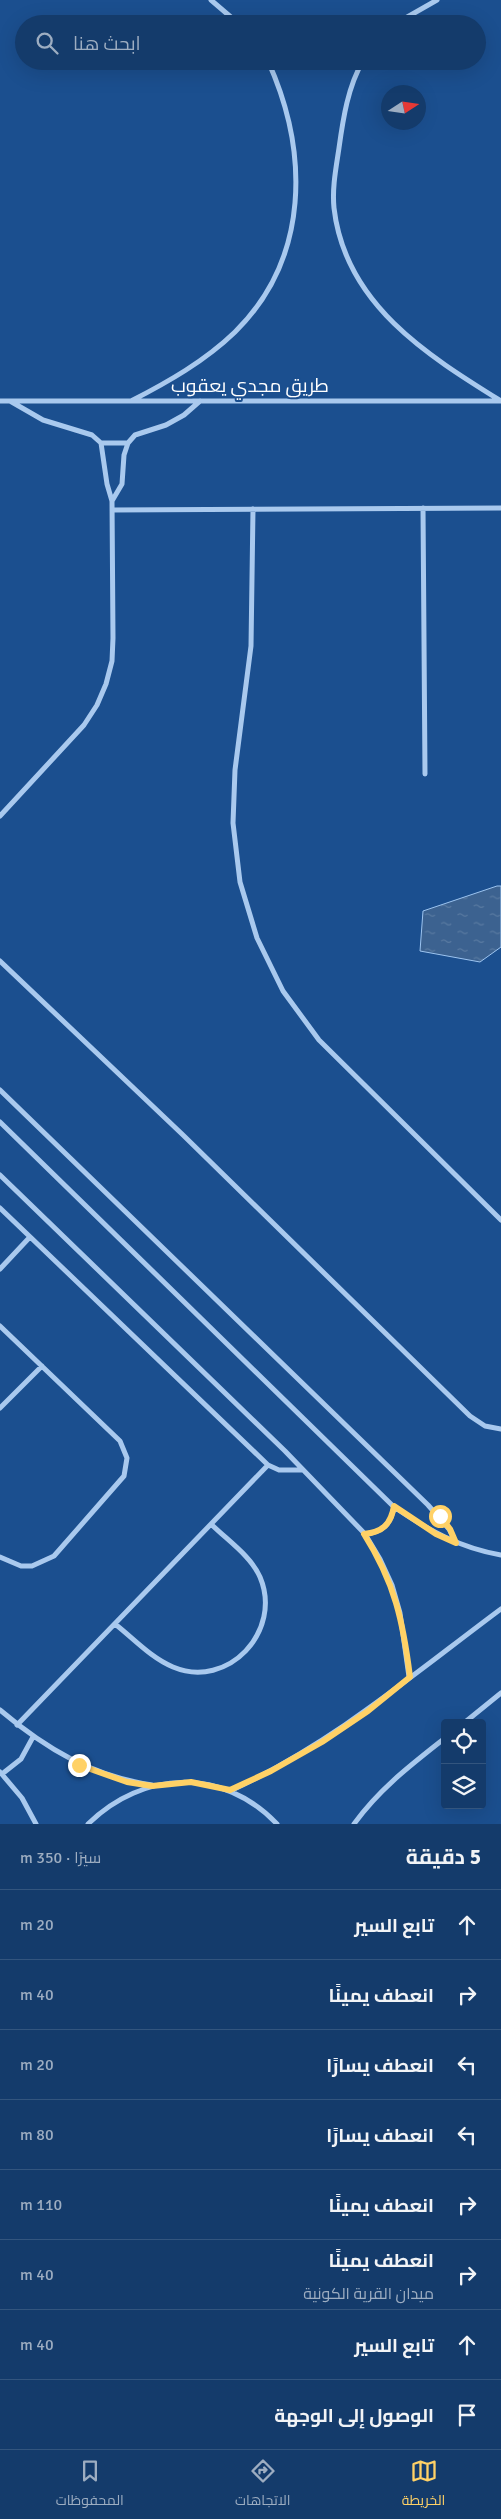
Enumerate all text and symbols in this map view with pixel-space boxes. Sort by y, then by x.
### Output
search box [15,15,486,70]
icon: search [33,29,61,57]
text: ابحث هنا [73,32,141,56]
north arrow [381,85,426,130]
street label: طريق مجدي يعقوب [171,374,329,400]
route start [429,1505,452,1528]
map controls [441,1719,486,1809]
button: locate [441,1719,486,1764]
route end [68,1754,91,1777]
button: layers [441,1764,486,1809]
text: 5 دقيقة [406,1844,481,1870]
text: سيرًا · 350 m [20,1848,101,1868]
icon: ahead [453,1911,481,1939]
text: تابع السير [354,1914,434,1938]
text: 20 m [20,1915,54,1935]
icon: right [453,1981,481,2009]
text: انعطف يمينًا [329,1984,434,2008]
text: 40 m [20,1985,54,2005]
icon: left [453,2051,481,2079]
text: انعطف يسارًا [326,2054,434,2078]
text: 20 m [20,2055,54,2075]
icon: left [453,2121,481,2149]
text: انعطف يسارًا [326,2124,434,2148]
text: 80 m [20,2125,54,2145]
icon: right [453,2191,481,2219]
text: انعطف يمينًا [329,2194,434,2218]
text: 110 m [20,2195,62,2215]
text: انعطف يمينًا [329,2249,434,2273]
icon: right [453,2261,481,2289]
text: 40 m [20,2265,54,2285]
text: ميدان القرية الكونية [303,2284,434,2304]
icon: ahead [453,2331,481,2359]
text: تابع السير [354,2334,434,2358]
text: 40 m [20,2335,54,2355]
icon: arrive [453,2401,481,2429]
text: الوصول إلى الوجهة [274,2404,434,2428]
tab: المحفوظات [56,2457,124,2513]
tab: الاتجاهات [235,2457,290,2513]
tab: الخريطة [402,2457,445,2513]

